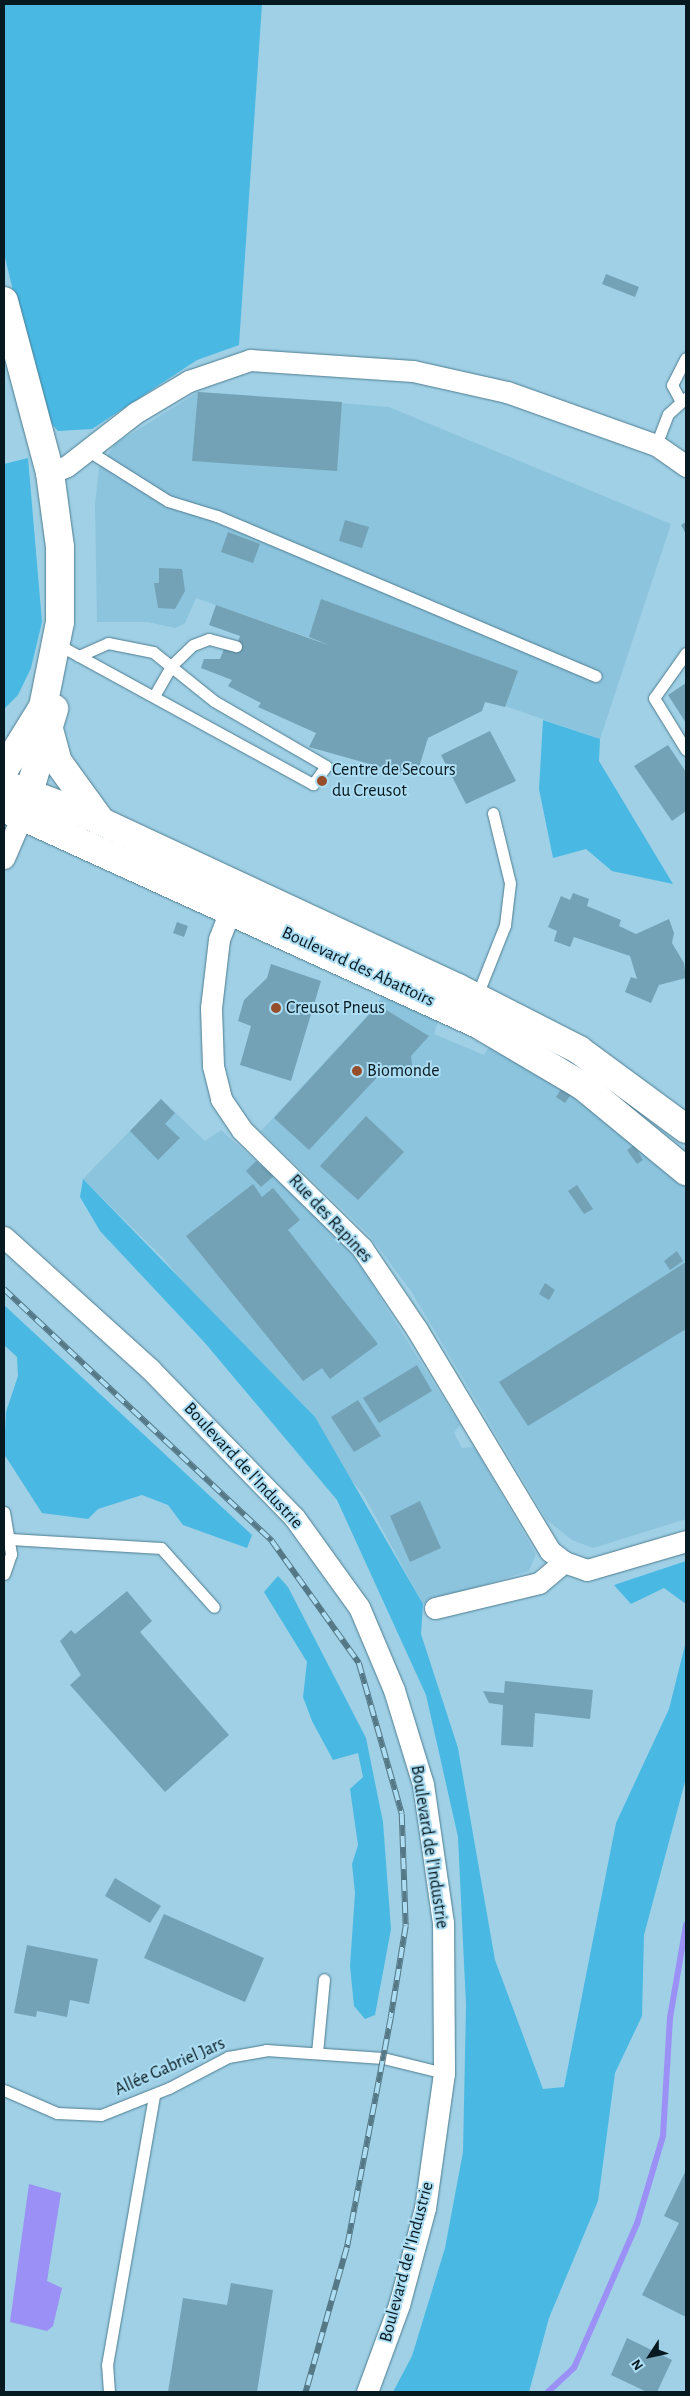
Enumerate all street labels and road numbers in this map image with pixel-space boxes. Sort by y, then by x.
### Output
street label: Boulevard des Abattoirs [278,922,438,1012]
street label: Rue des Rapines [284,1170,376,1268]
street label: Boulevard de l'Industrie [179,1398,307,1534]
street label: Boulevard de l'Industrie [405,1764,453,1930]
street label: Allée Gabriel Jars [111,2033,229,2101]
street label: Boulevard de l'Industrie [375,2179,439,2345]

